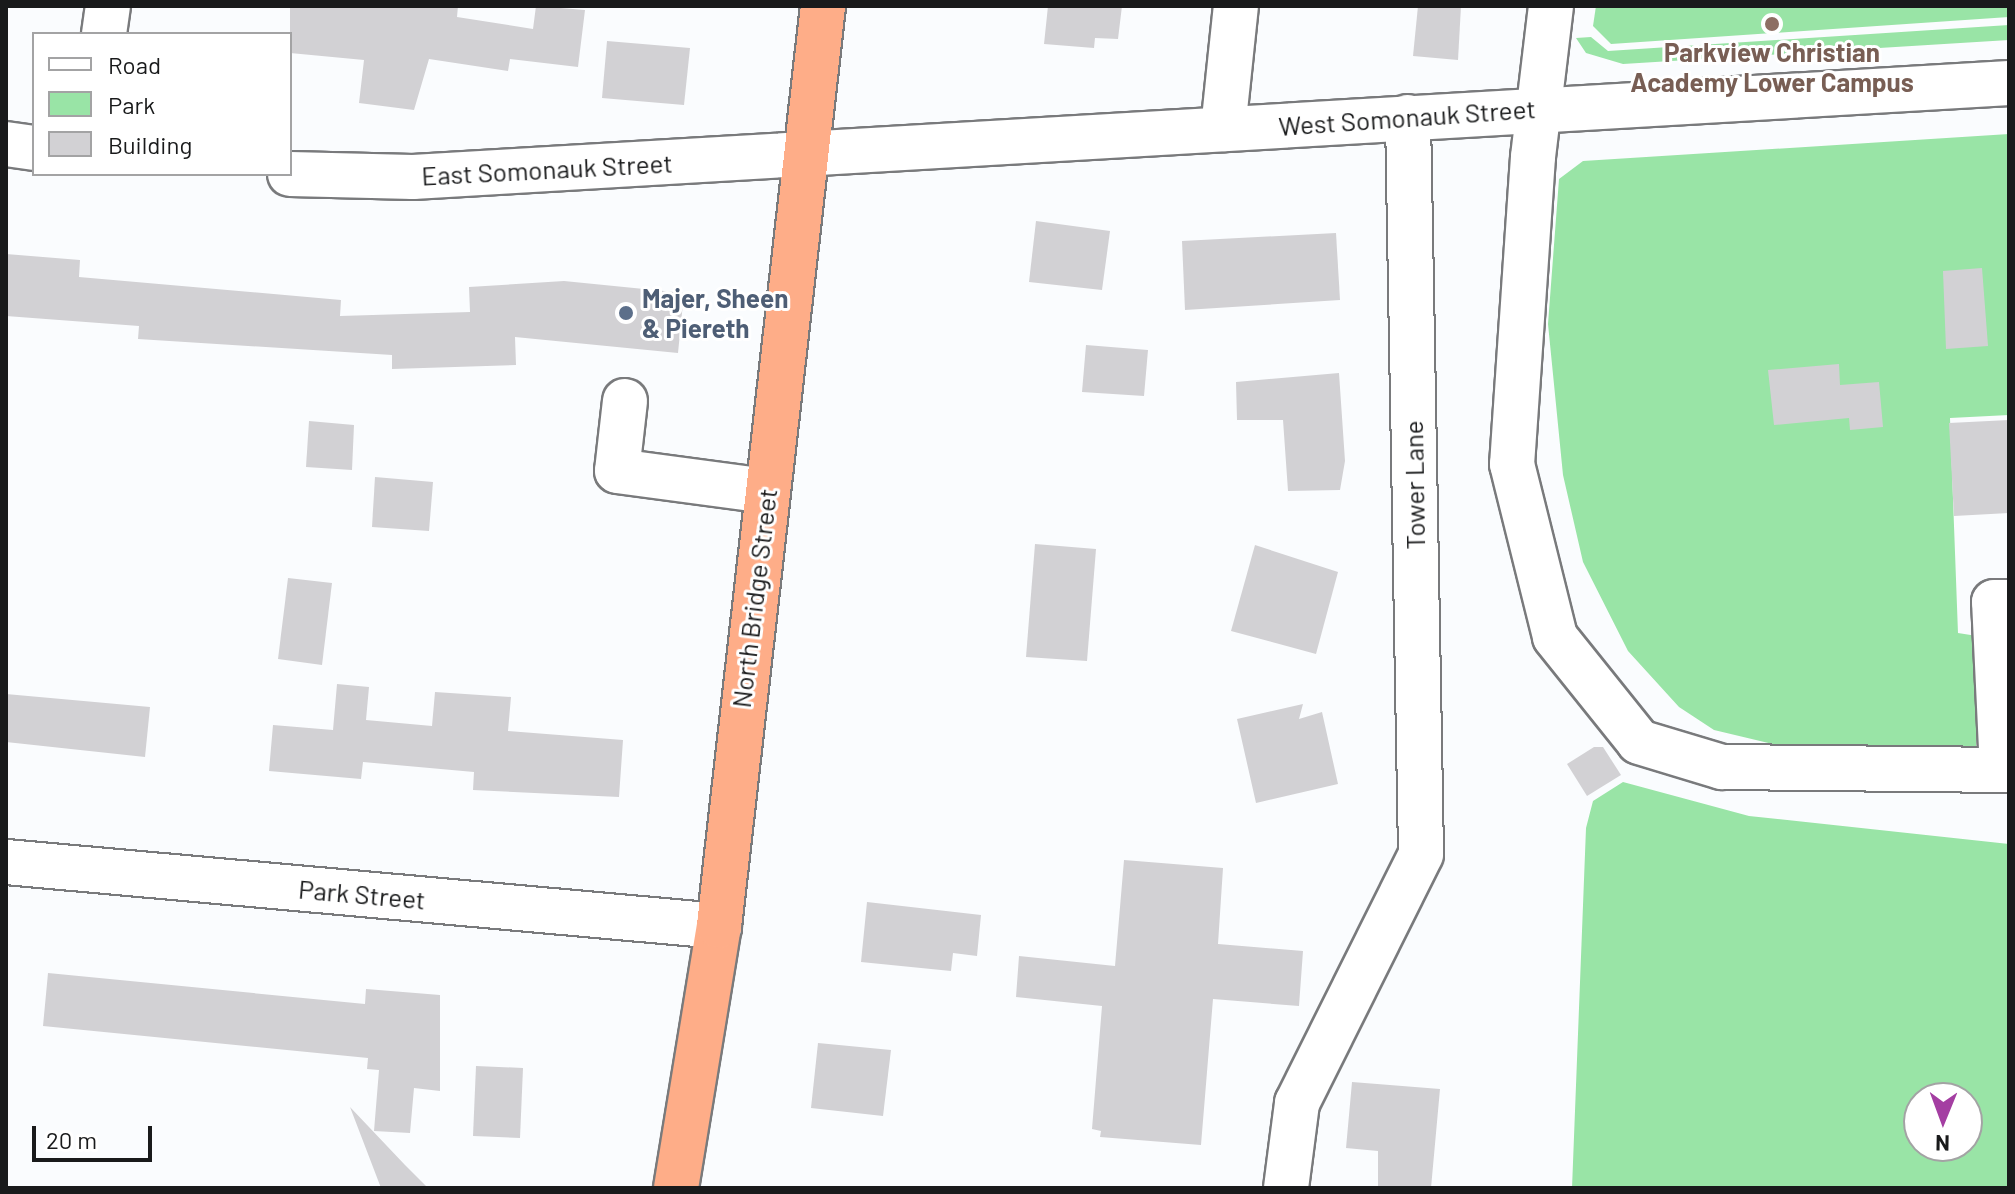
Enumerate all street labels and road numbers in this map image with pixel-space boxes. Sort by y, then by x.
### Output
street label: West Somonauk Street [1277,92,1537,142]
street label: East Somonauk Street [421,147,673,191]
street label: Tower Lane [1397,420,1431,550]
street label: North Bridge Street [725,487,783,709]
street label: Park Street [297,873,427,915]

